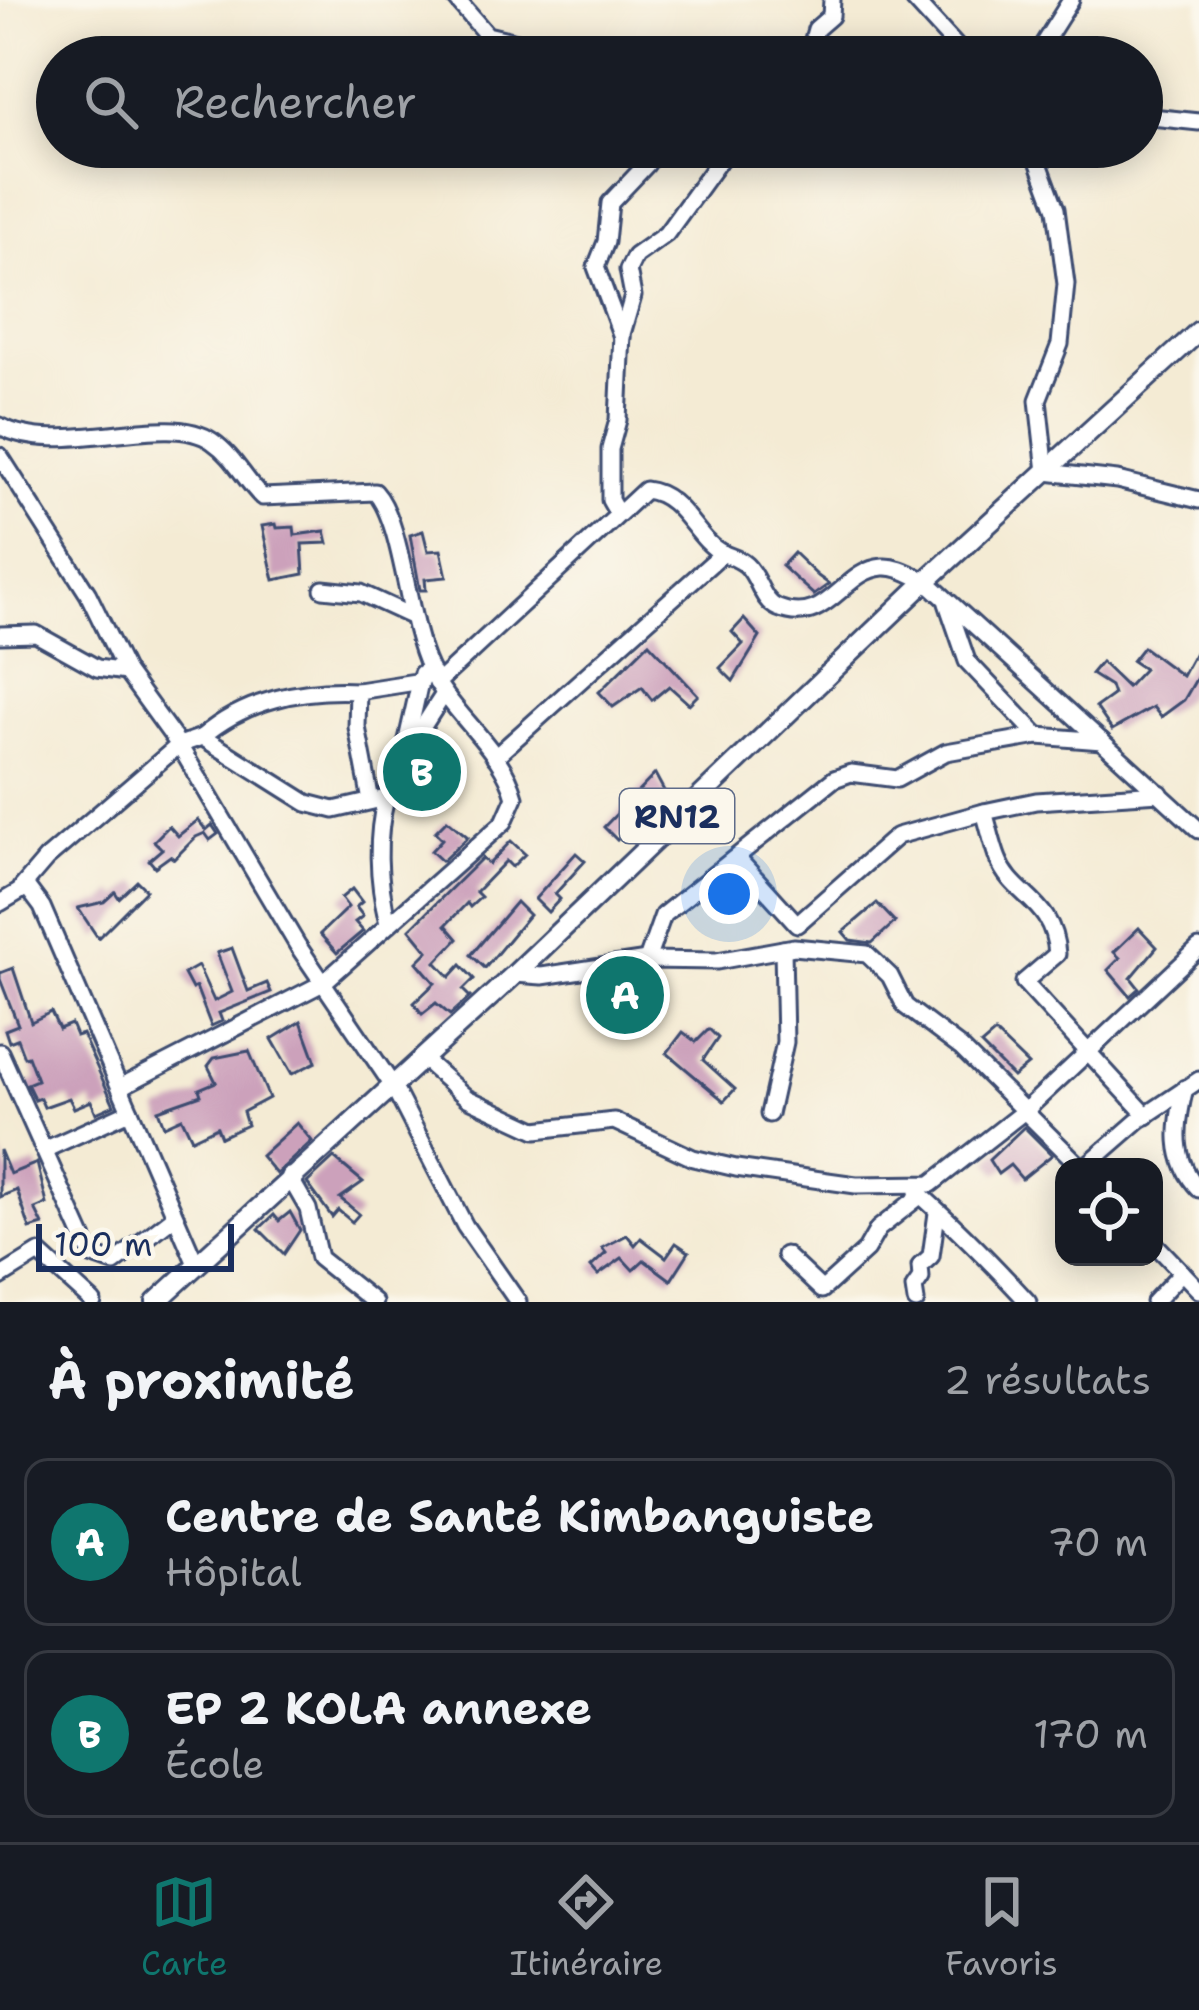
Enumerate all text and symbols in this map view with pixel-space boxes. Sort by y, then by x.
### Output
search box [36,36,1163,168]
icon: search [78,69,144,135]
text: Rechercher [174,72,417,132]
pin: B [383,727,461,817]
road number: RN12 [620,789,734,843]
your location [699,864,759,924]
pin: A [586,950,664,1040]
map controls [1055,1158,1163,1266]
button: locate [1055,1158,1163,1266]
scale bar [36,1218,234,1271]
text: 100 m [54,1222,153,1267]
text: À proximité [48,1346,355,1414]
text: 2 résultats [944,1354,1151,1406]
text: Centre de Santé Kimbanguiste [165,1486,874,1546]
text: A [75,1516,105,1568]
text: 70 m [1047,1516,1148,1568]
text: Hôpital [165,1546,302,1598]
text: EP 2 KOLA annexe [165,1678,592,1738]
text: B [78,1708,102,1760]
text: 170 m [1033,1708,1148,1760]
text: École [165,1738,264,1790]
tab: Carte [141,1869,228,1986]
tab: Itinéraire [510,1869,663,1986]
tab: Favoris [945,1869,1058,1986]

